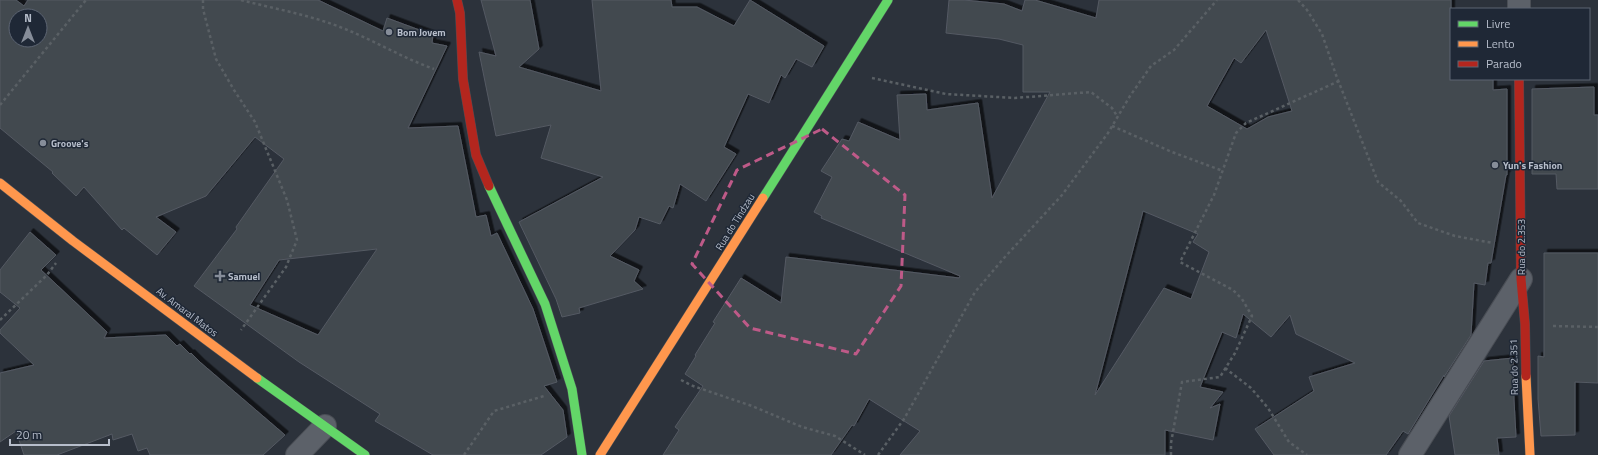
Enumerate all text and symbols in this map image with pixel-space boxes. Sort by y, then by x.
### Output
north arrow [8,8,48,48]
legend [1450,8,1590,80]
text: N [24,10,32,26]
text: Livre [1486,14,1510,33]
place label: Bom Jovem [397,25,446,40]
marker: Bom Jovem [384,27,394,37]
text: Lento [1486,34,1515,53]
text: Parado [1486,54,1522,73]
place label: Groove's [51,136,89,151]
marker: Groove's [38,138,48,148]
place label: Yun's Fashion [1503,158,1562,173]
marker: Yun's Fashion [1490,160,1500,170]
street label: Rua do Tindzau [712,191,758,253]
street label: Rua do 2.353 [1514,219,1529,275]
place label: Samuel [228,269,261,284]
marker: Samuel [215,271,225,281]
street label: Av. Amaral Matos [153,284,221,340]
street label: Rua do 2.351 [1506,339,1522,395]
scale bar [10,421,109,447]
text: 20 m [16,425,42,444]

